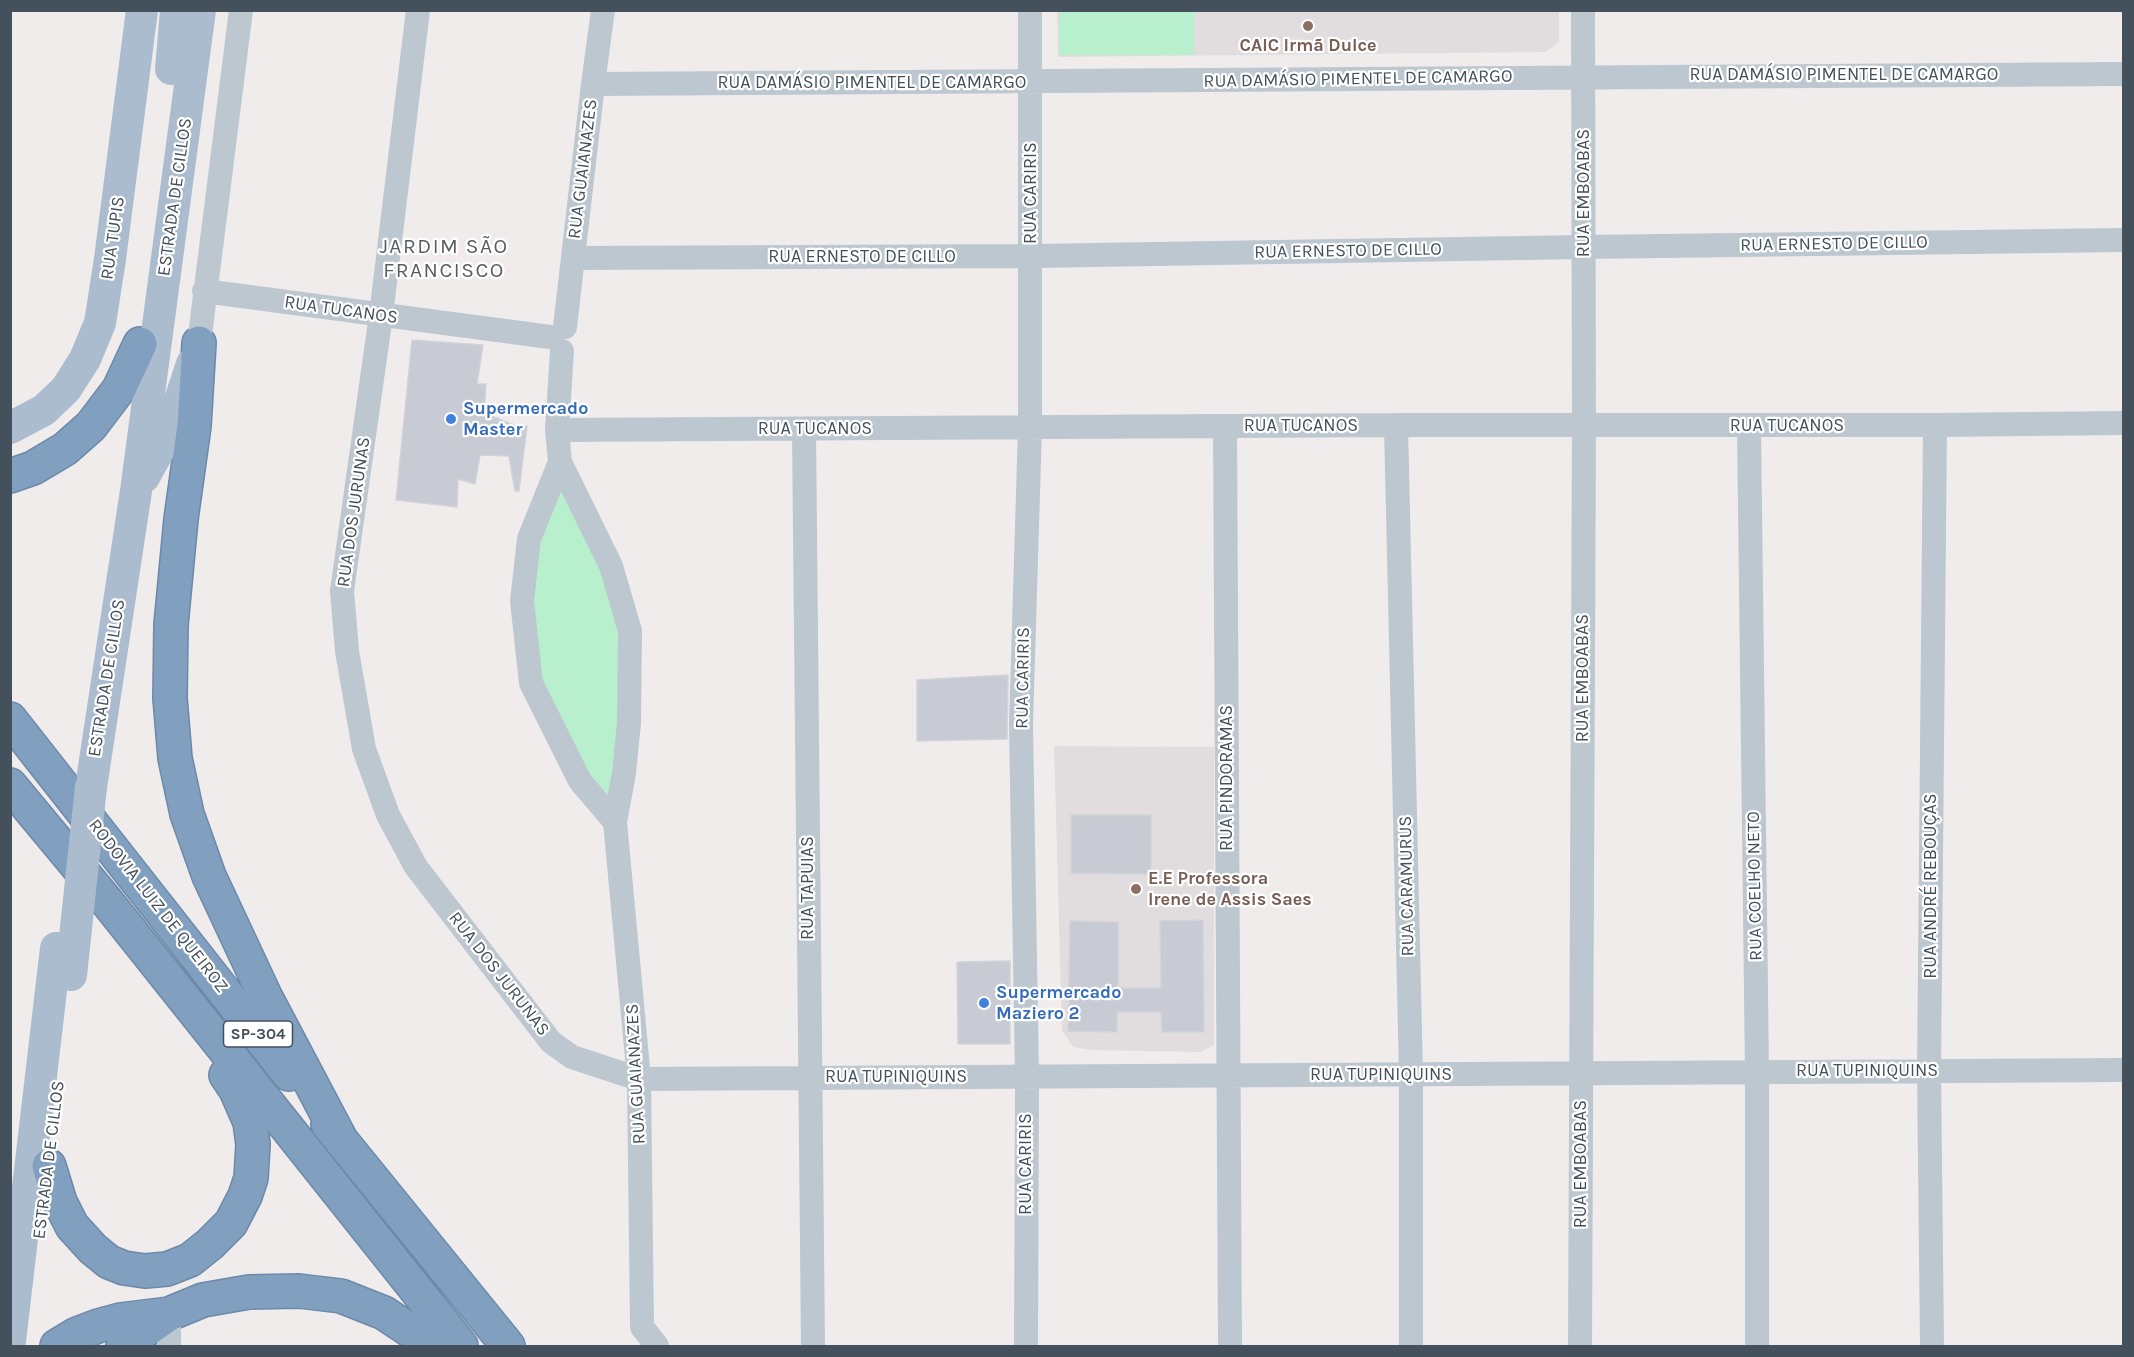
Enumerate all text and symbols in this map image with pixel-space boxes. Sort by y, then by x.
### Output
marker: CAIC Irmã Dulce [1301,19,1315,33]
place label: CAIC Irmã Dulce [1239,35,1377,57]
street label: RUA DAMÁSIO PIMENTEL DE CAMARGO [1690,64,1998,86]
street label: RUA DAMÁSIO PIMENTEL DE CAMARGO [1203,66,1513,92]
street label: RUA DAMÁSIO PIMENTEL DE CAMARGO [718,72,1026,94]
street label: RUA GUAIANAZES [564,98,602,240]
street label: ESTRADA DE CILLOS [153,117,197,277]
street label: RUA EMBOABAS [1573,129,1595,257]
street label: RUA CARIRIS [1020,142,1042,244]
street label: RUA TUPIS [96,195,130,281]
street label: RUA ERNESTO DE CILLO [1740,232,1928,256]
district label: JARDIM SÃO FRANCISCO [379,234,509,284]
street label: RUA ERNESTO DE CILLO [1254,239,1442,263]
street label: RUA ERNESTO DE CILLO [768,246,956,268]
street label: RUA TUCANOS [283,291,399,329]
place label: Supermercado Master [463,398,588,440]
marker: Supermercado Master [444,412,458,426]
street label: RUA TUCANOS [1244,415,1358,437]
street label: RUA TUCANOS [1730,415,1844,437]
street label: RUA TUCANOS [758,418,872,440]
street label: RUA DOS JURUNAS [333,436,375,588]
street label: ESTRADA DE CILLOS [84,598,130,758]
street label: RUA EMBOABAS [1572,614,1594,742]
street label: RUA CARIRIS [1011,627,1035,729]
street label: RUA PINDORAMAS [1216,705,1238,851]
street label: RUA ANDRÉ REBOUÇAS [1920,793,1942,979]
street label: RUA COELHO NETO [1743,811,1767,961]
street label: RODOVIA LUIZ DE QUEIROZ [84,815,232,997]
street label: RUA CARAMURUS [1395,815,1419,957]
street label: RUA TAPUIAS [797,836,819,940]
place label: E.E Professora Irene de Assis Saes [1148,868,1312,910]
marker: E.E Professora Irene de Assis Saes [1129,882,1143,896]
street label: RUA DOS JURUNAS [444,908,554,1040]
place label: Supermercado Maziero 2 [996,982,1121,1024]
marker: Supermercado Maziero 2 [977,996,991,1010]
street label: RUA GUAIANAZES [622,1003,650,1145]
road number: SP-304 [224,1021,292,1047]
street label: RUA TUPINIQUINS [1796,1060,1938,1082]
street label: RUA TUPINIQUINS [1310,1064,1452,1086]
street label: RUA TUPINIQUINS [825,1066,967,1088]
street label: ESTRADA DE CILLOS [29,1080,69,1240]
street label: RUA EMBOABAS [1570,1100,1592,1228]
street label: RUA CARIRIS [1015,1113,1037,1215]

